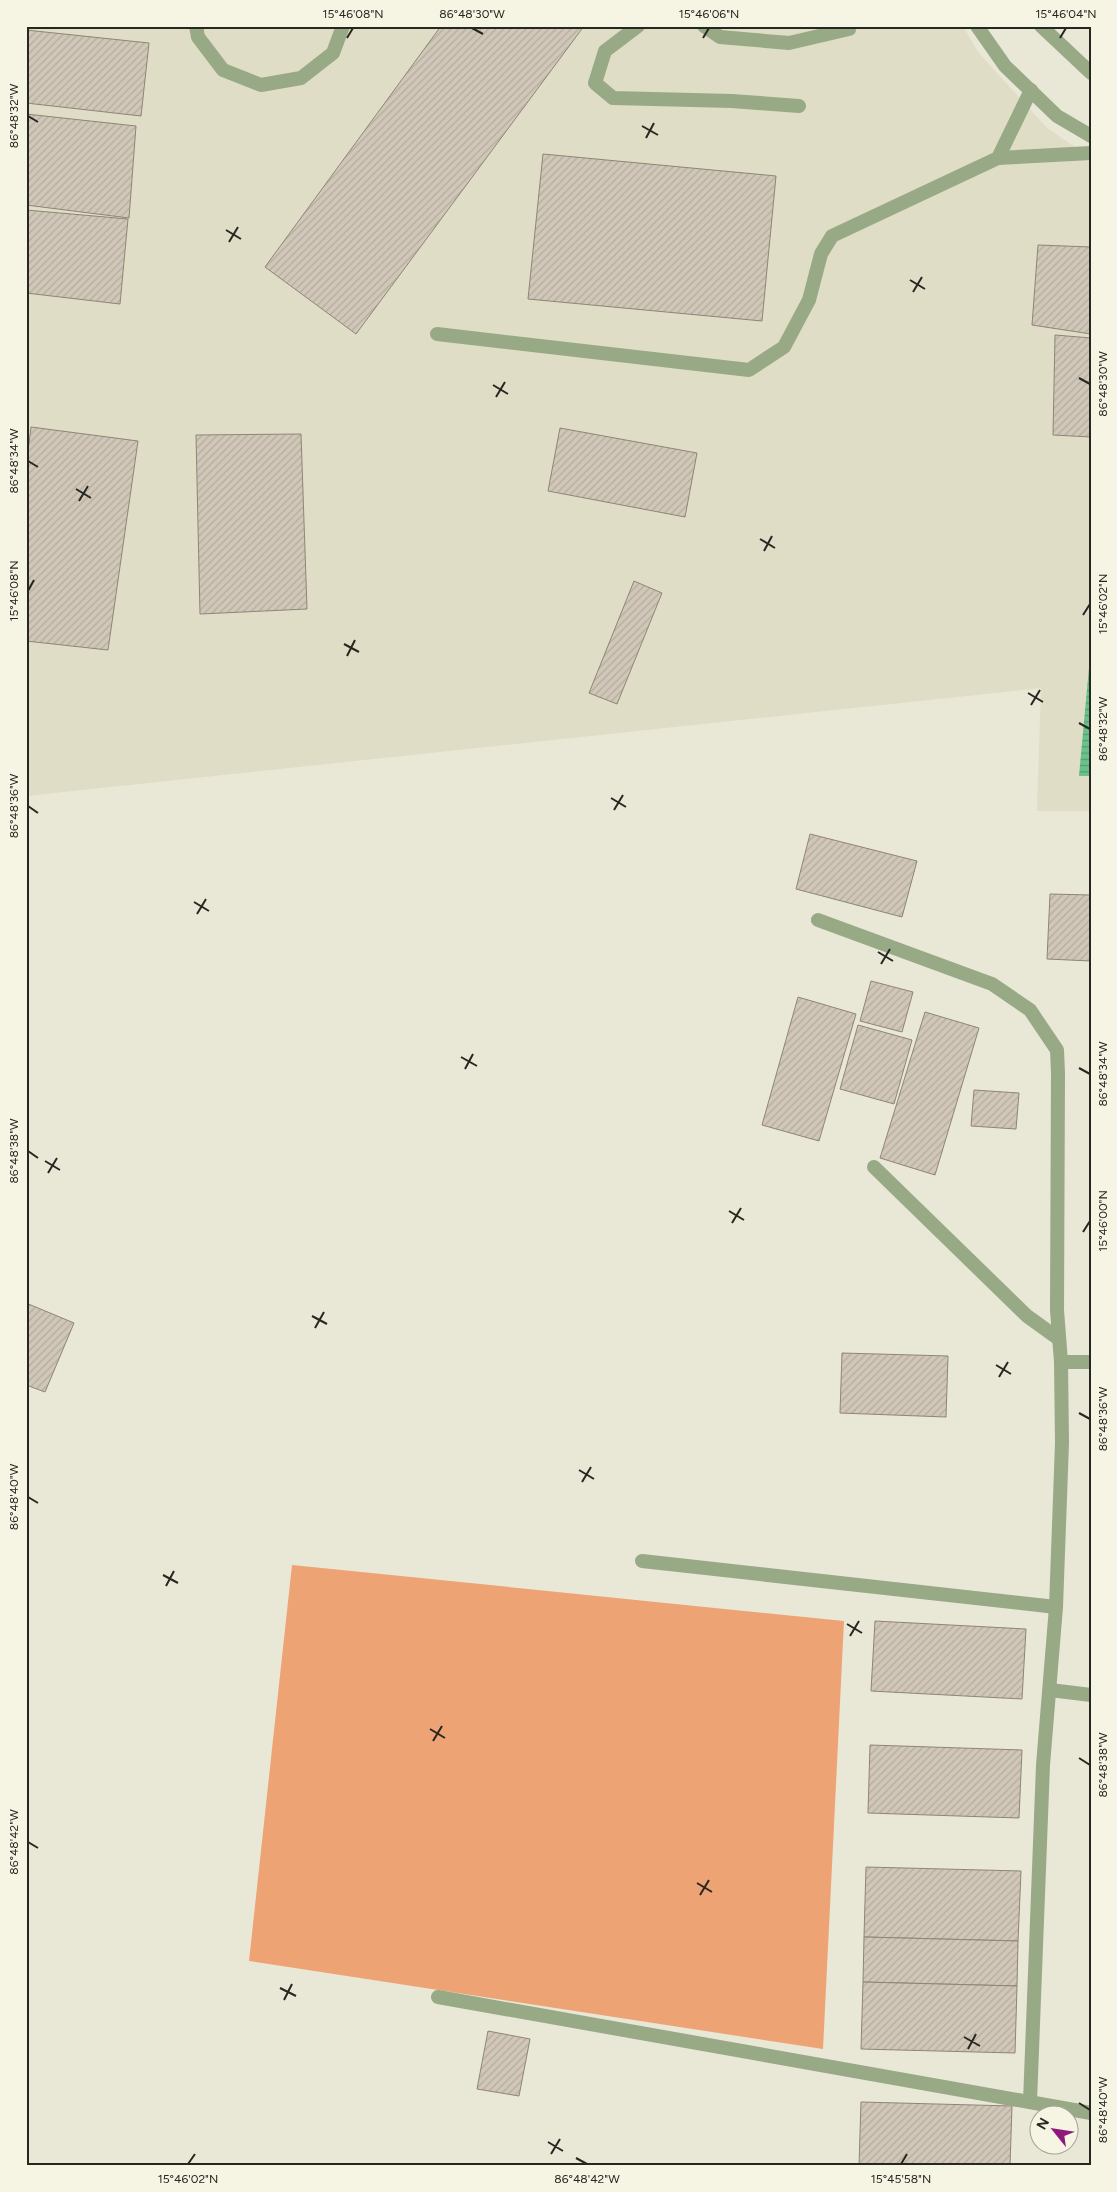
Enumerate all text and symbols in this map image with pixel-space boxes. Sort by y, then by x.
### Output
text: 15°46'08"N [322,7,384,21]
text: 86°48'30"W [439,7,505,21]
text: 15°46'06"N [679,7,739,21]
text: 15°46'04"N [1035,7,1097,21]
text: 86°48'32"W [7,83,21,148]
text: 86°48'30"W [1096,351,1110,417]
text: 86°48'34"W [7,428,21,494]
text: 15°46'08"N [7,560,21,622]
text: 15°46'02"N [1096,574,1110,634]
text: 86°48'32"W [1096,696,1110,761]
text: 86°48'36"W [7,773,21,838]
text: 86°48'34"W [1096,1041,1110,1107]
text: 86°48'38"W [7,1118,21,1184]
text: 15°46'00"N [1096,1190,1110,1252]
text: 86°48'36"W [1096,1386,1110,1451]
text: 86°48'40"W [7,1463,21,1530]
text: 86°48'38"W [1096,1732,1110,1798]
text: 86°48'42"W [7,1809,21,1875]
text: 86°48'40"W [1096,2076,1110,2143]
north arrow [1030,2104,1080,2154]
text: N [1033,2115,1053,2133]
text: 15°46'02"N [158,2172,218,2186]
text: 86°48'42"W [554,2172,620,2186]
text: 15°45'58"N [871,2172,931,2186]

